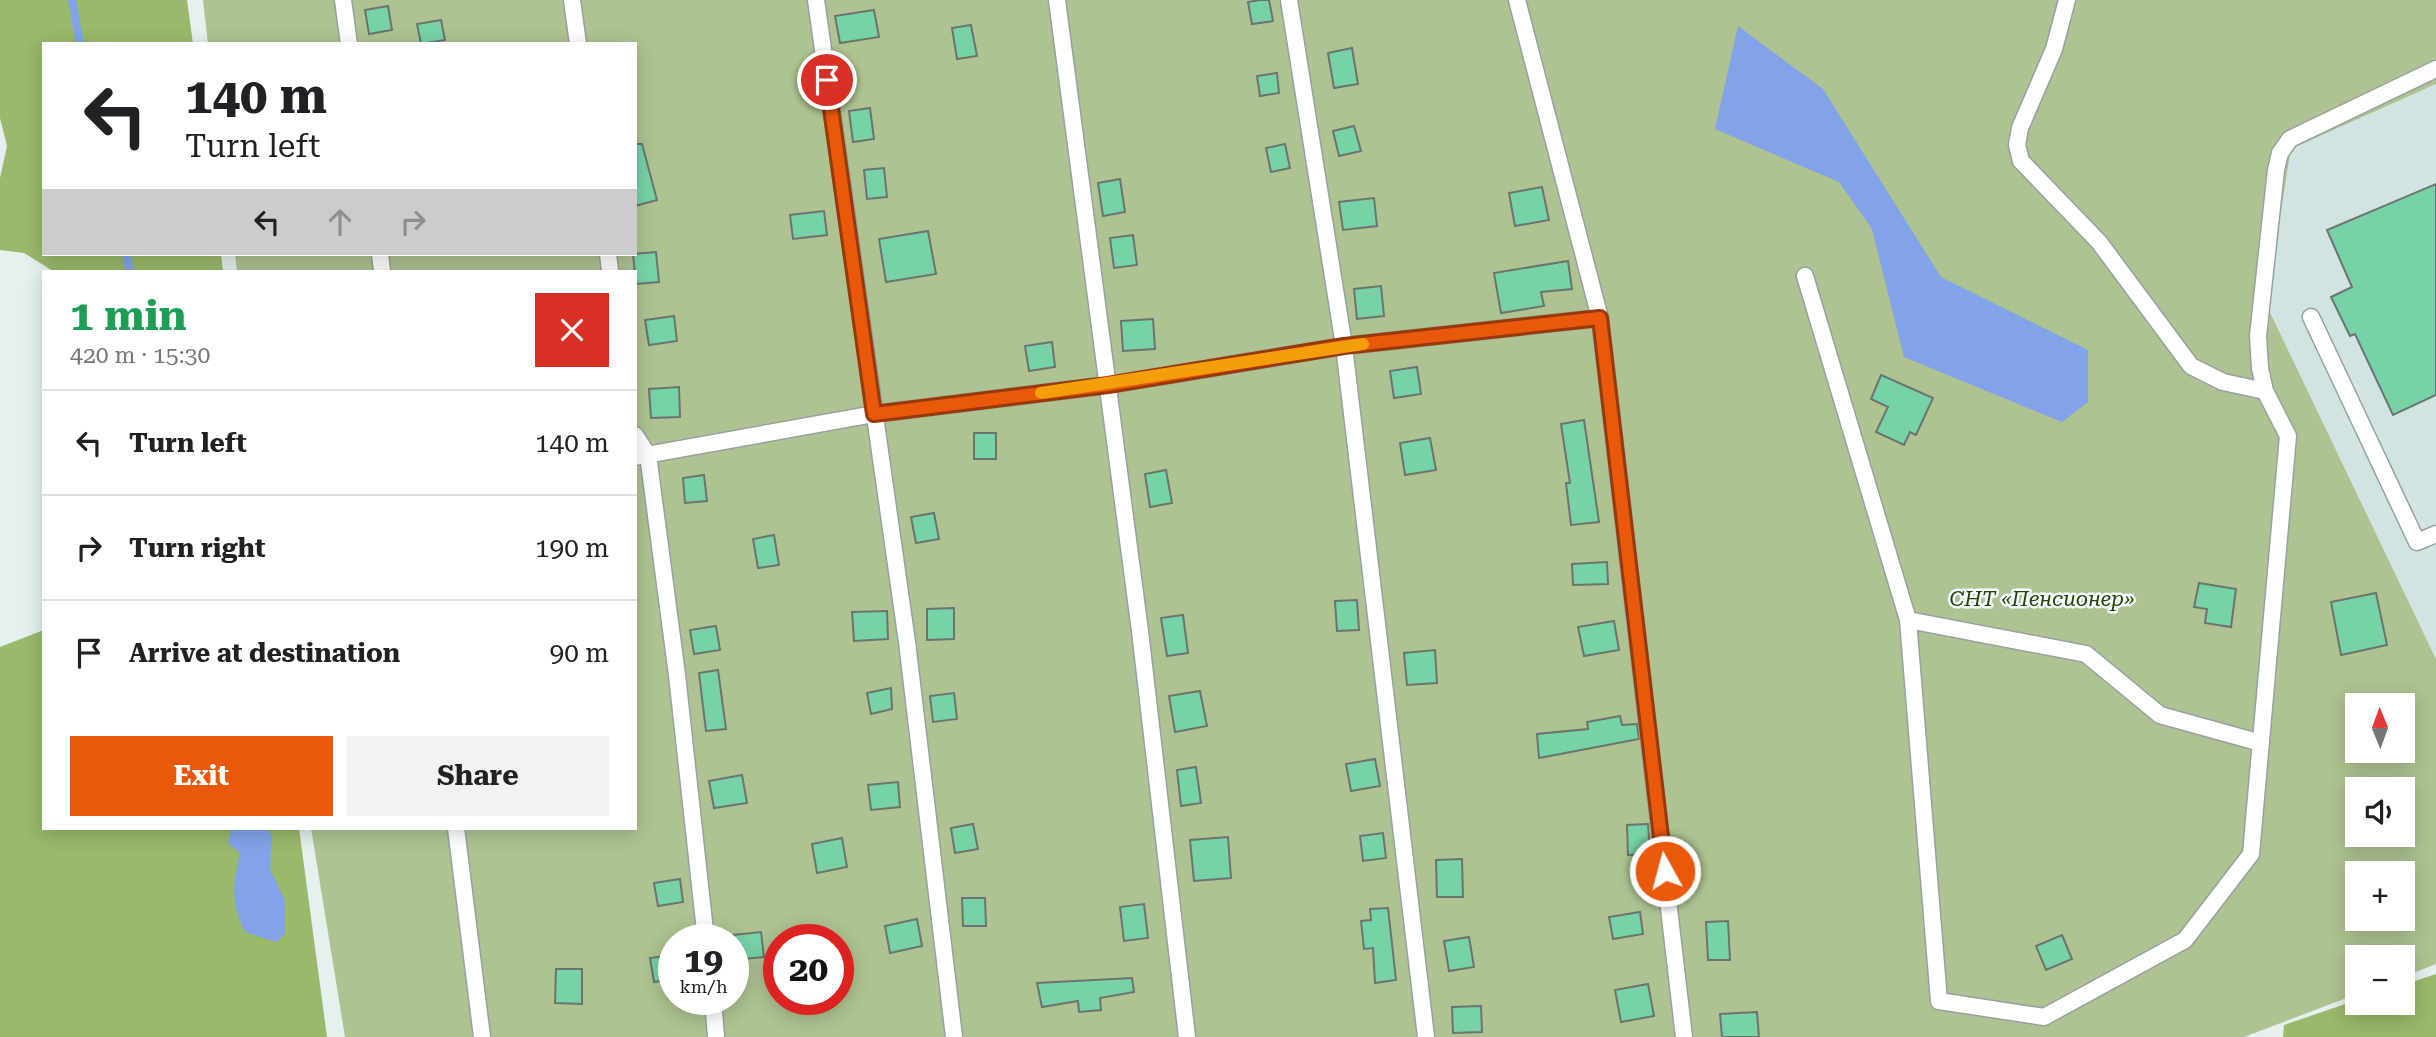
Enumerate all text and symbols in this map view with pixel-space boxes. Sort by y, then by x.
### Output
pin [797,50,857,110]
icon: arrive [808,61,846,99]
text: 140 m [185,68,327,125]
icon: left [70,70,161,161]
text: Turn left [185,127,320,165]
icon: left [248,203,286,241]
icon: ahead [321,203,359,241]
icon: right [394,203,432,241]
text: 1 min [70,291,187,340]
button: close [535,293,609,367]
text: 420 m · 15:30 [70,342,210,369]
icon: left [70,424,108,462]
text: Turn left [129,428,247,458]
text: 140 m [535,428,609,458]
icon: right [70,529,108,567]
text: Turn right [129,533,265,563]
text: 190 m [535,533,609,563]
park label: СНТ «Пенсионер» [1950,587,2134,611]
icon: arrive [70,634,108,672]
text: Arrive at destination [129,638,400,668]
text: 90 m [550,638,609,668]
north arrow [2345,693,2415,763]
map controls [2345,693,2415,1015]
button: Exit [70,736,333,816]
button: Share [347,736,609,816]
button: sound [2345,777,2415,847]
position arrow [1628,834,1702,908]
button: + [2345,861,2415,931]
speed limit sign: 20 [763,924,854,1015]
text: 19 [684,940,723,981]
button: − [2345,945,2415,1015]
text: km/h [679,976,728,997]

